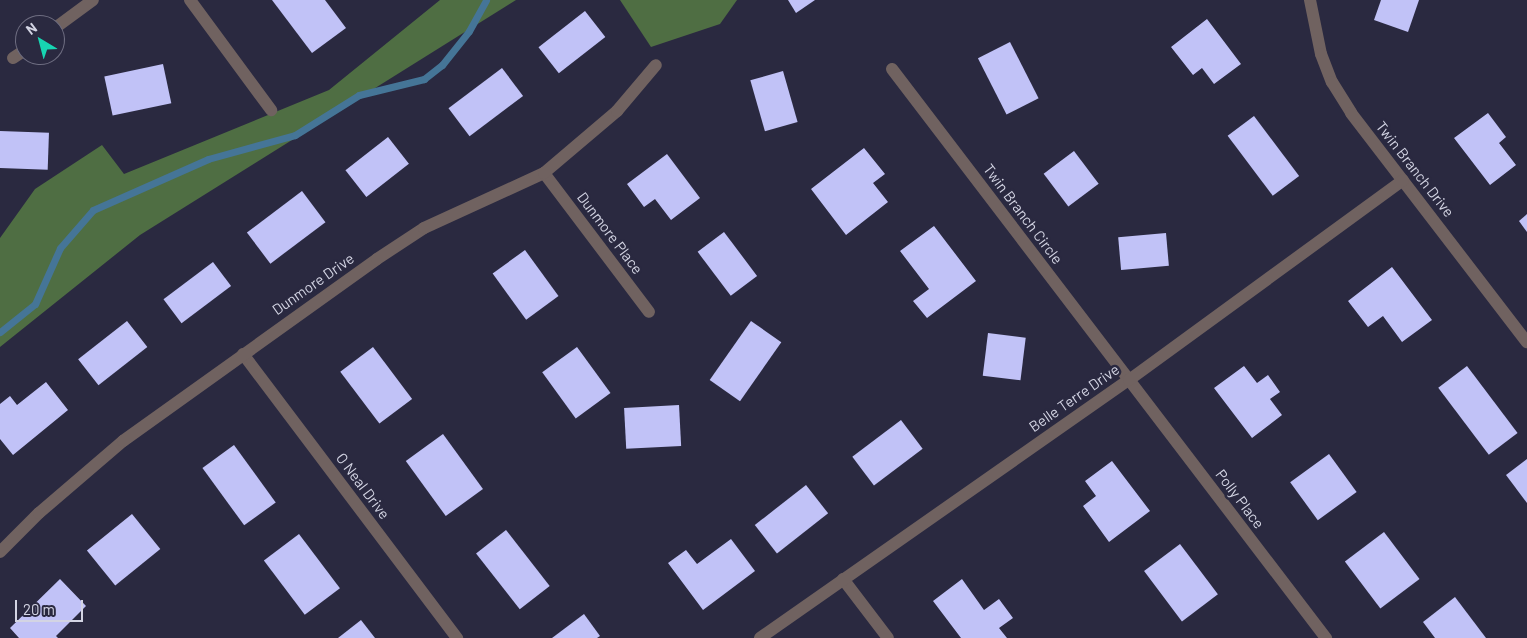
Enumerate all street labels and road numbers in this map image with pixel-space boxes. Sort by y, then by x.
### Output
street label: Twin Branch Drive [1372,118,1458,220]
street label: Twin Branch Circle [980,160,1066,268]
street label: Dunmore Place [573,189,647,277]
street label: Dunmore Drive [269,249,357,319]
street label: Belle Terre Drive [1025,360,1123,436]
street label: O Neal Drive [332,449,394,523]
street label: Polly Place [1212,466,1268,532]

